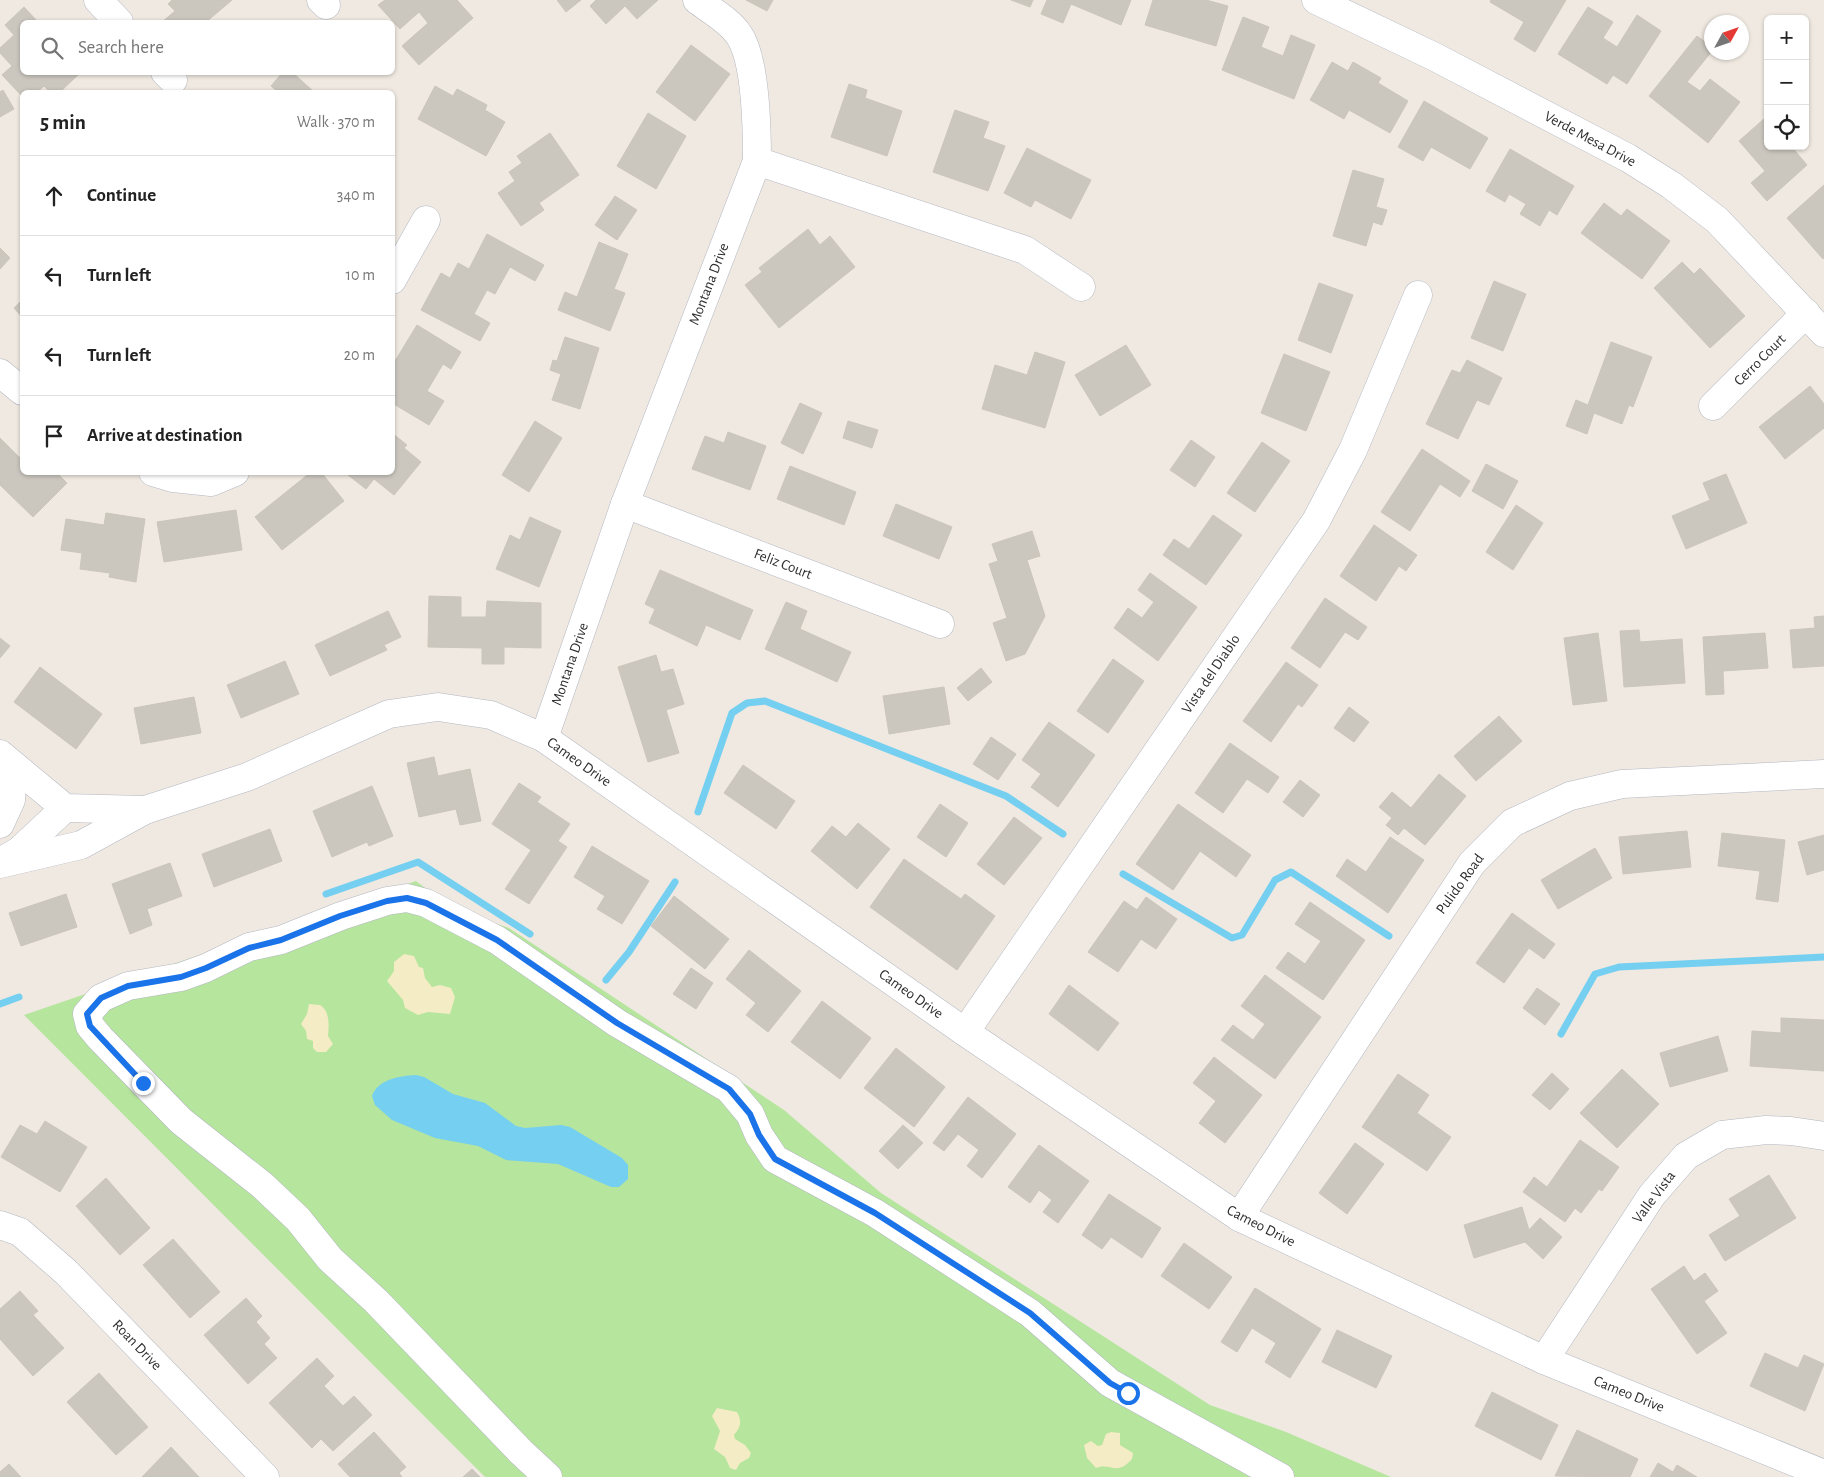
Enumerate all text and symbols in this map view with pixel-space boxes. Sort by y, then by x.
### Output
north arrow [1704,15,1749,60]
map controls [1764,15,1809,150]
button: + [1764,15,1809,60]
search box [20,20,395,75]
icon: search [38,34,66,62]
text: Search here [78,38,164,57]
button: − [1764,60,1809,105]
button: locate [1764,105,1809,150]
street label: Verde Mesa Drive [1542,109,1638,169]
text: 5 min [40,112,86,133]
text: Walk · 370 m [297,114,375,130]
icon: ahead [40,182,68,210]
text: Continue [87,186,156,205]
text: 340 m [337,187,375,203]
street label: Montana Drive [687,241,732,327]
icon: left [40,262,68,290]
text: Turn left [87,266,151,285]
text: 10 m [346,267,375,283]
street label: Cerro Court [1731,331,1789,389]
icon: left [40,342,68,370]
text: Turn left [87,346,151,365]
text: 20 m [344,347,375,363]
icon: arrive [40,422,68,450]
text: Arrive at destination [87,426,243,445]
street label: Feliz Court [752,546,814,582]
street label: Montana Drive [549,621,591,707]
street label: Vista del Diablo [1179,632,1243,716]
street label: Cameo Drive [544,734,614,790]
street label: Pulido Road [1433,851,1487,917]
street label: Cameo Drive [876,966,946,1022]
route end [132,1072,155,1095]
street label: Valle Vista [1630,1168,1678,1226]
street label: Cameo Drive [1224,1202,1298,1250]
street label: Roan Drive [110,1317,164,1373]
street label: Cameo Drive [1592,1373,1666,1415]
route start [1117,1382,1140,1405]

